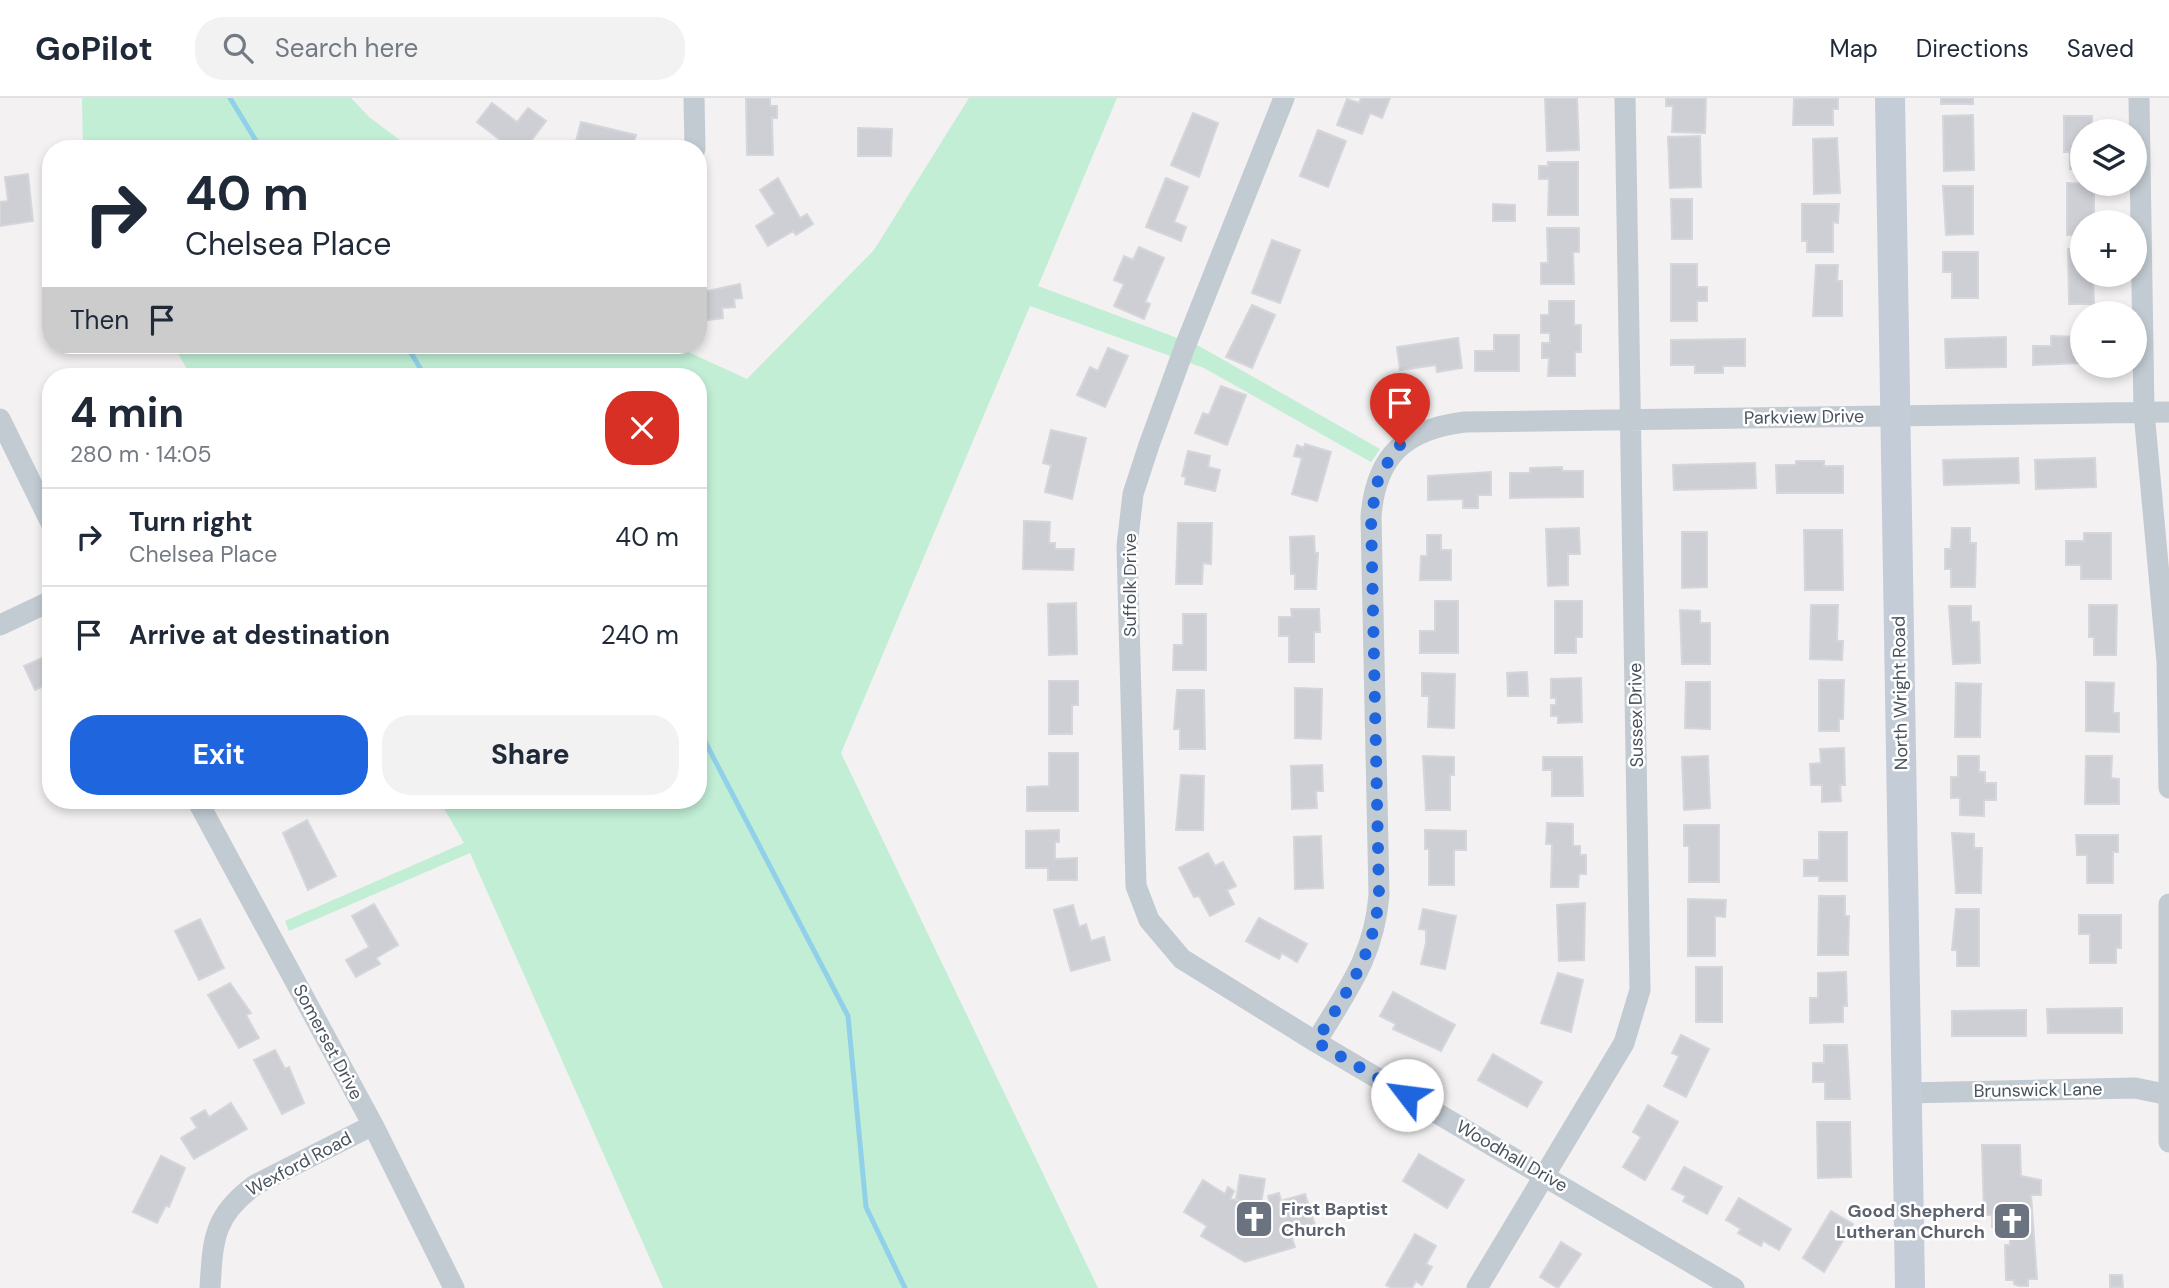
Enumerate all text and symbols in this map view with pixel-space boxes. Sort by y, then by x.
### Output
search box [195,17,685,80]
text: GoPilot [35,27,153,70]
icon: search [219,29,257,67]
text: Search here [275,31,418,65]
text: Map [1830,33,1878,64]
text: Directions [1916,33,2029,64]
text: Saved [2067,33,2134,64]
map controls [2070,119,2147,378]
button: layers [2070,119,2147,196]
text: 40 m [185,161,309,225]
icon: right [70,168,161,259]
button: + [2070,210,2147,287]
text: Chelsea Place [185,223,391,265]
icon: arrive [143,301,181,339]
button: − [2070,301,2147,378]
text: Then [70,303,129,337]
pin [1370,373,1430,445]
icon: arrive [1381,384,1419,422]
text: 4 min [70,385,184,440]
button: close [605,391,679,465]
street label: Parkview Drive [1744,404,1864,430]
text: 280 m · 14:05 [70,439,212,469]
text: Turn right [129,505,253,539]
icon: right [70,518,108,556]
text: 40 m [615,520,679,554]
street label: Suffolk Drive [1118,533,1142,637]
text: Chelsea Place [129,539,277,569]
icon: arrive [70,616,108,654]
street label: North Wright Road [1887,616,1913,770]
text: Arrive at destination [129,618,390,652]
text: 240 m [601,618,679,652]
street label: Sussex Drive [1623,662,1649,768]
button: Exit [70,715,368,795]
button: Share [382,715,679,795]
street label: Somerset Drive [287,980,369,1104]
position arrow [1370,1058,1444,1132]
street label: Brunswick Lane [1973,1077,2103,1103]
street label: Woodhall Drive [1452,1114,1572,1198]
street label: Wexford Road [242,1126,356,1202]
place label: First Baptist Church [1281,1197,1388,1242]
church icon: First Baptist Church [1233,1198,1275,1240]
place label: Good Shepherd Lutheran Church [1836,1199,1985,1244]
church icon: Good Shepherd Lutheran Church [1991,1200,2033,1242]

